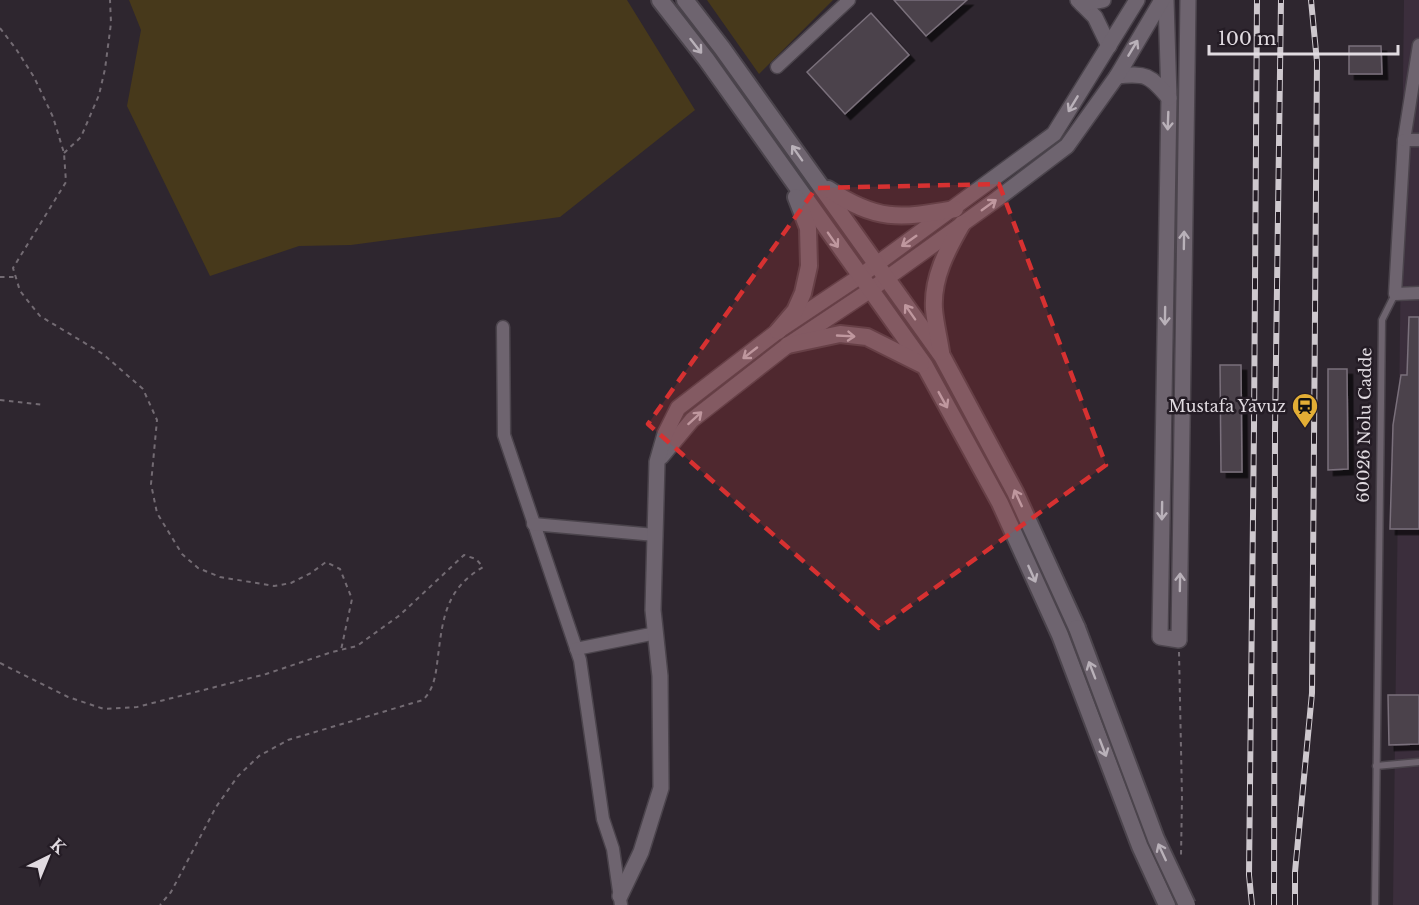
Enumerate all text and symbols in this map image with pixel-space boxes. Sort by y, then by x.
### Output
scale bar [1209,18,1398,56]
text: 100 m [1218,28,1276,50]
one-way arrow [690,38,703,54]
one-way arrow [1128,40,1140,57]
one-way arrow [1067,95,1079,112]
one-way arrow [1162,111,1174,131]
one-way arrow [791,145,803,161]
one-way arrow [980,199,996,211]
one-way arrow [1178,230,1190,250]
one-way arrow [827,231,839,247]
one-way arrow [902,235,918,247]
one-way arrow [904,304,916,320]
one-way arrow [1159,306,1171,326]
one-way arrow [835,330,855,341]
one-way arrow [742,347,758,360]
street label: 60026 Nolu Cadde [1353,347,1375,503]
one-way arrow [938,391,950,408]
station icon: Mustafa Yavuz [1290,391,1320,429]
place label: Mustafa Yavuz [1169,396,1286,416]
one-way arrow [687,411,702,425]
one-way arrow [1012,490,1023,508]
one-way arrow [1156,501,1168,521]
one-way arrow [1027,564,1039,582]
one-way arrow [1174,572,1185,592]
one-way arrow [1086,661,1097,680]
one-way arrow [1098,739,1109,757]
north arrow [18,827,78,887]
text: K [47,834,70,858]
one-way arrow [1156,844,1168,862]

